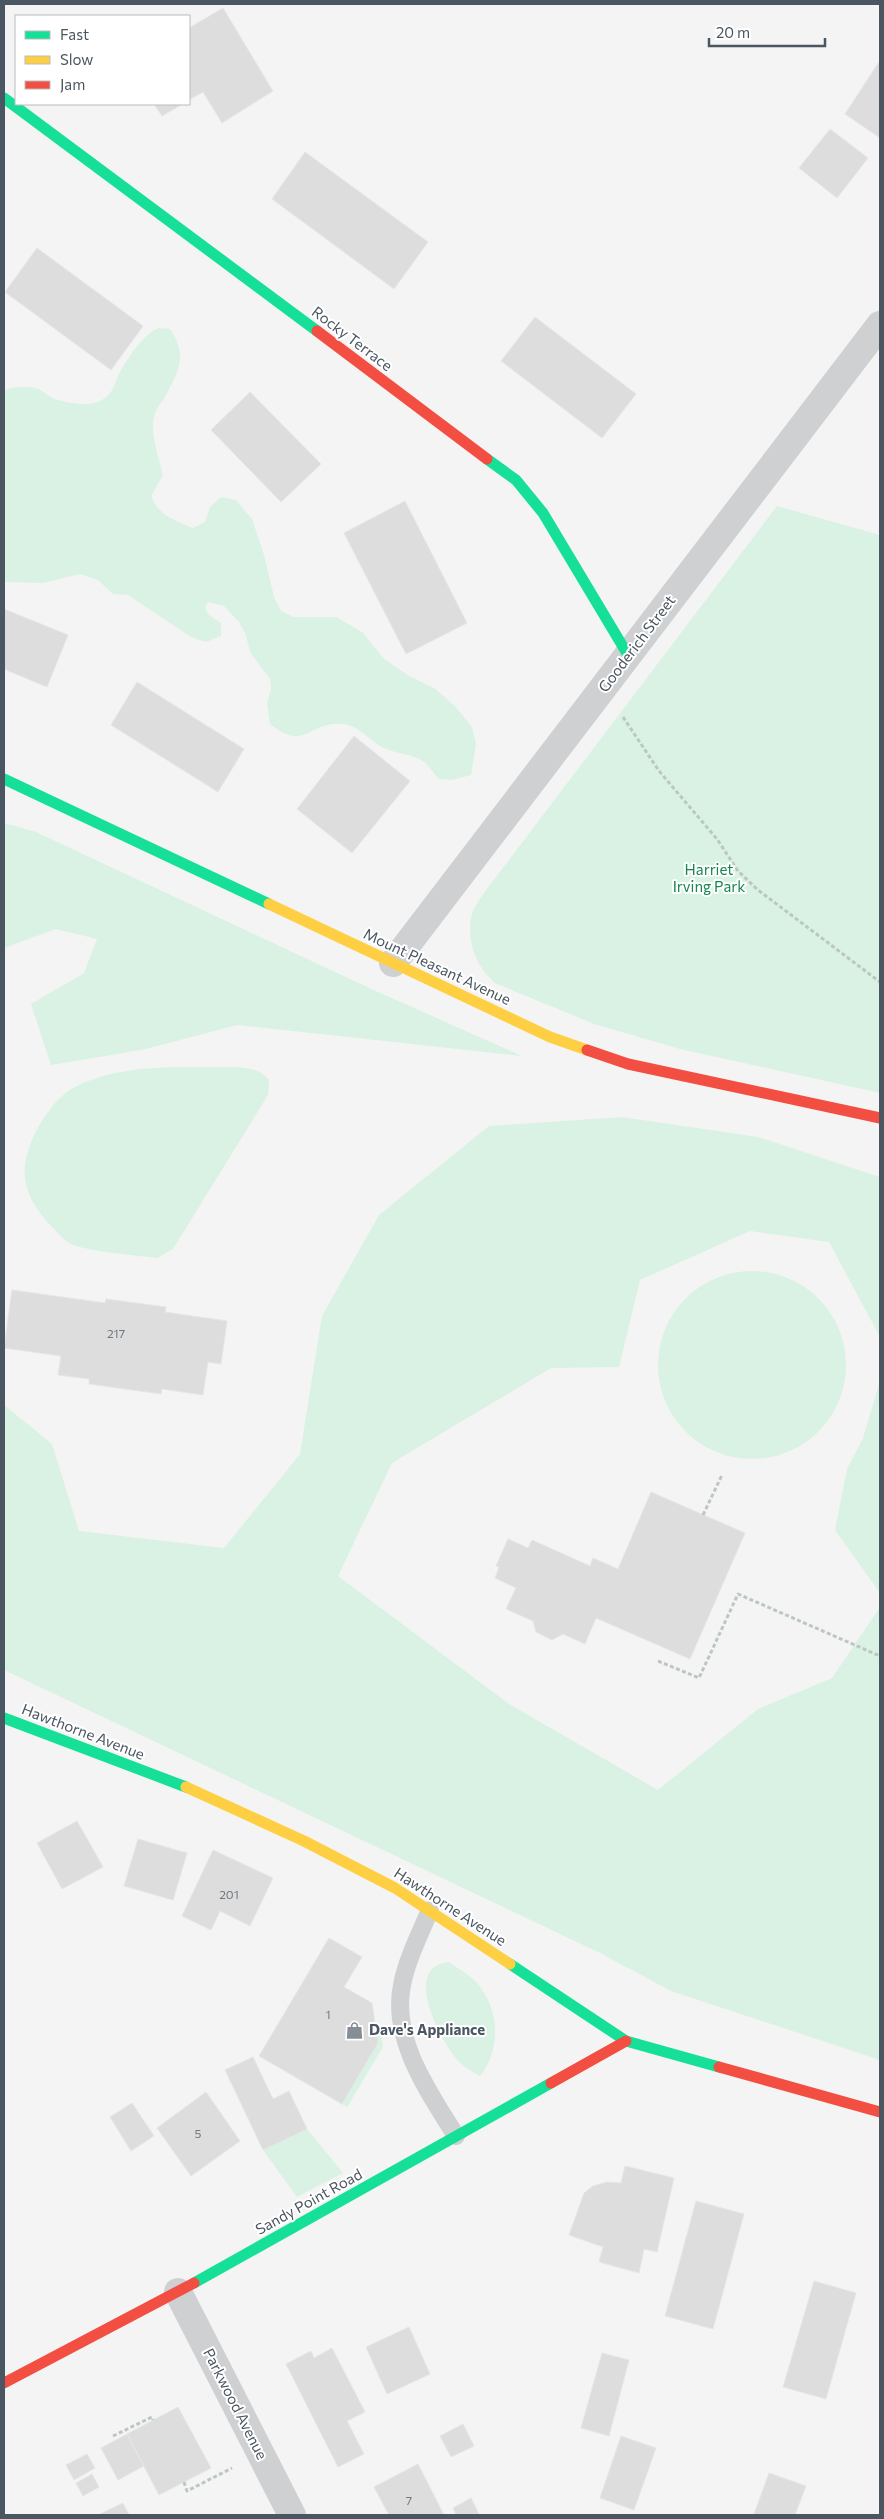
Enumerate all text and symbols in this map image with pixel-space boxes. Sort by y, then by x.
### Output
legend [15,15,190,105]
scale bar [709,15,825,47]
text: 20 m [716,23,750,41]
text: Fast [60,25,89,43]
text: Slow [60,50,93,68]
text: Jam [60,75,85,93]
street label: Rocky Terrace [309,302,396,374]
street label: Gooderich Street [594,591,678,695]
park label: Harriet Irving Park [673,860,745,895]
street label: Mount Pleasant Avenue [361,924,514,1008]
house number: 217 [107,1326,125,1340]
street label: Hawthorne Avenue [19,1699,147,1763]
street label: Hawthorne Avenue [391,1863,510,1949]
house number: 201 [219,1887,239,1901]
house number: 1 [325,2007,331,2021]
shop icon: Dave's Appliance [345,2020,365,2040]
place label: Dave's Appliance [369,2020,485,2038]
house number: 5 [195,2126,202,2140]
street label: Sandy Point Road [252,2164,365,2238]
street label: Parkwood Avenue [200,2345,272,2462]
house number: 7 [406,2493,412,2507]

